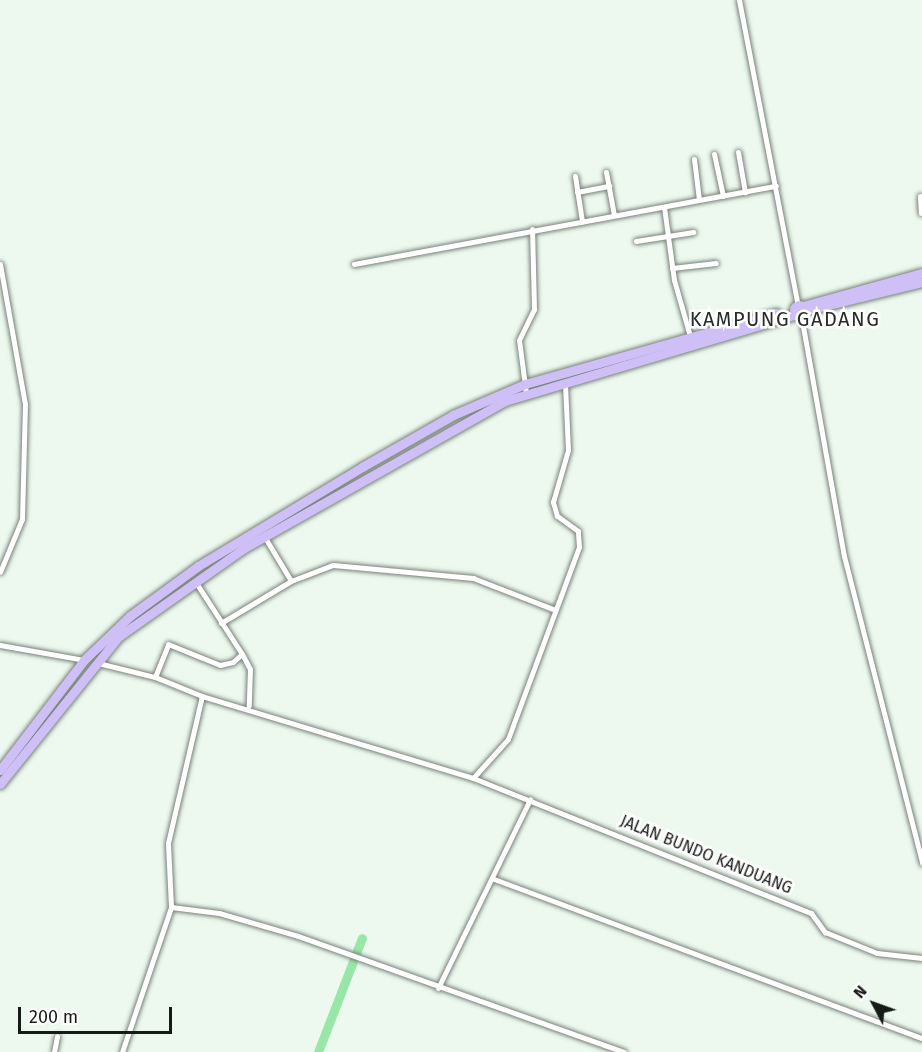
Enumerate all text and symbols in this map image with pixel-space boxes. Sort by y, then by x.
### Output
district label: KAMPUNG GADANG [690,307,880,331]
street label: JALAN BUNDO KANDUANG [617,812,795,898]
north arrow [844,974,904,1034]
text: N [849,982,871,1002]
scale bar [21,995,176,1033]
text: 200 m [29,1006,78,1028]

